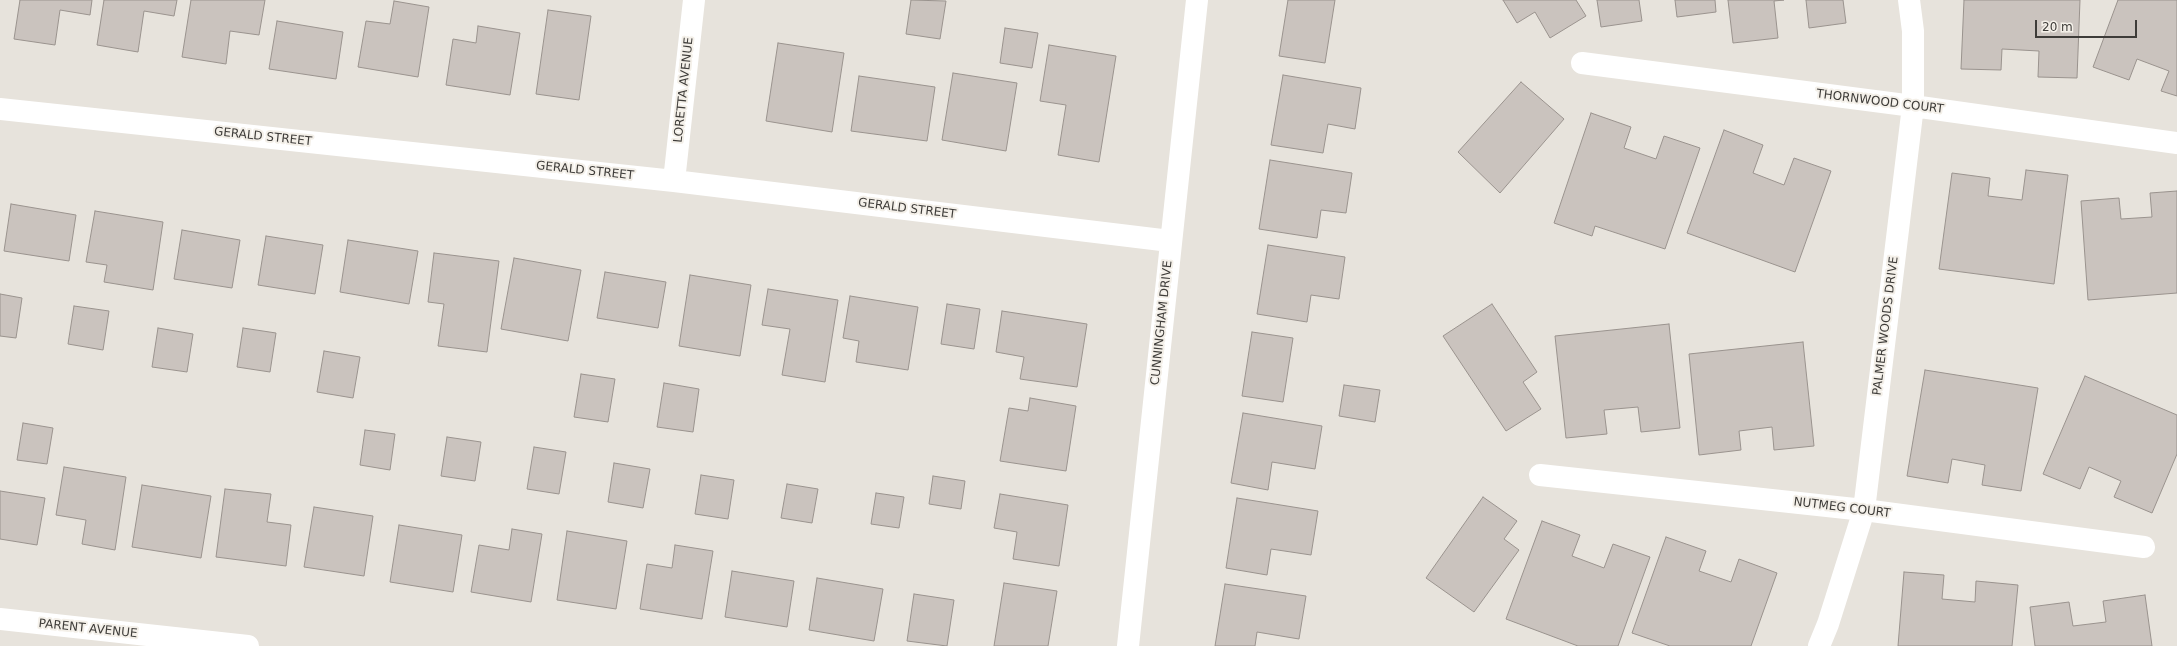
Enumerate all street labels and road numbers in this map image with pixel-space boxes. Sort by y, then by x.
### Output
street label: LORETTA AVENUE [671,37,697,143]
street label: THORNWOOD COURT [1815,87,1945,117]
street label: GERALD STREET [213,125,313,149]
street label: GERALD STREET [535,159,635,183]
street label: GERALD STREET [857,196,957,222]
street label: PALMER WOODS DRIVE [1870,256,1902,396]
street label: CUNNINGHAM DRIVE [1148,260,1176,386]
street label: NUTMEG COURT [1793,495,1891,521]
street label: PARENT AVENUE [38,617,138,641]

